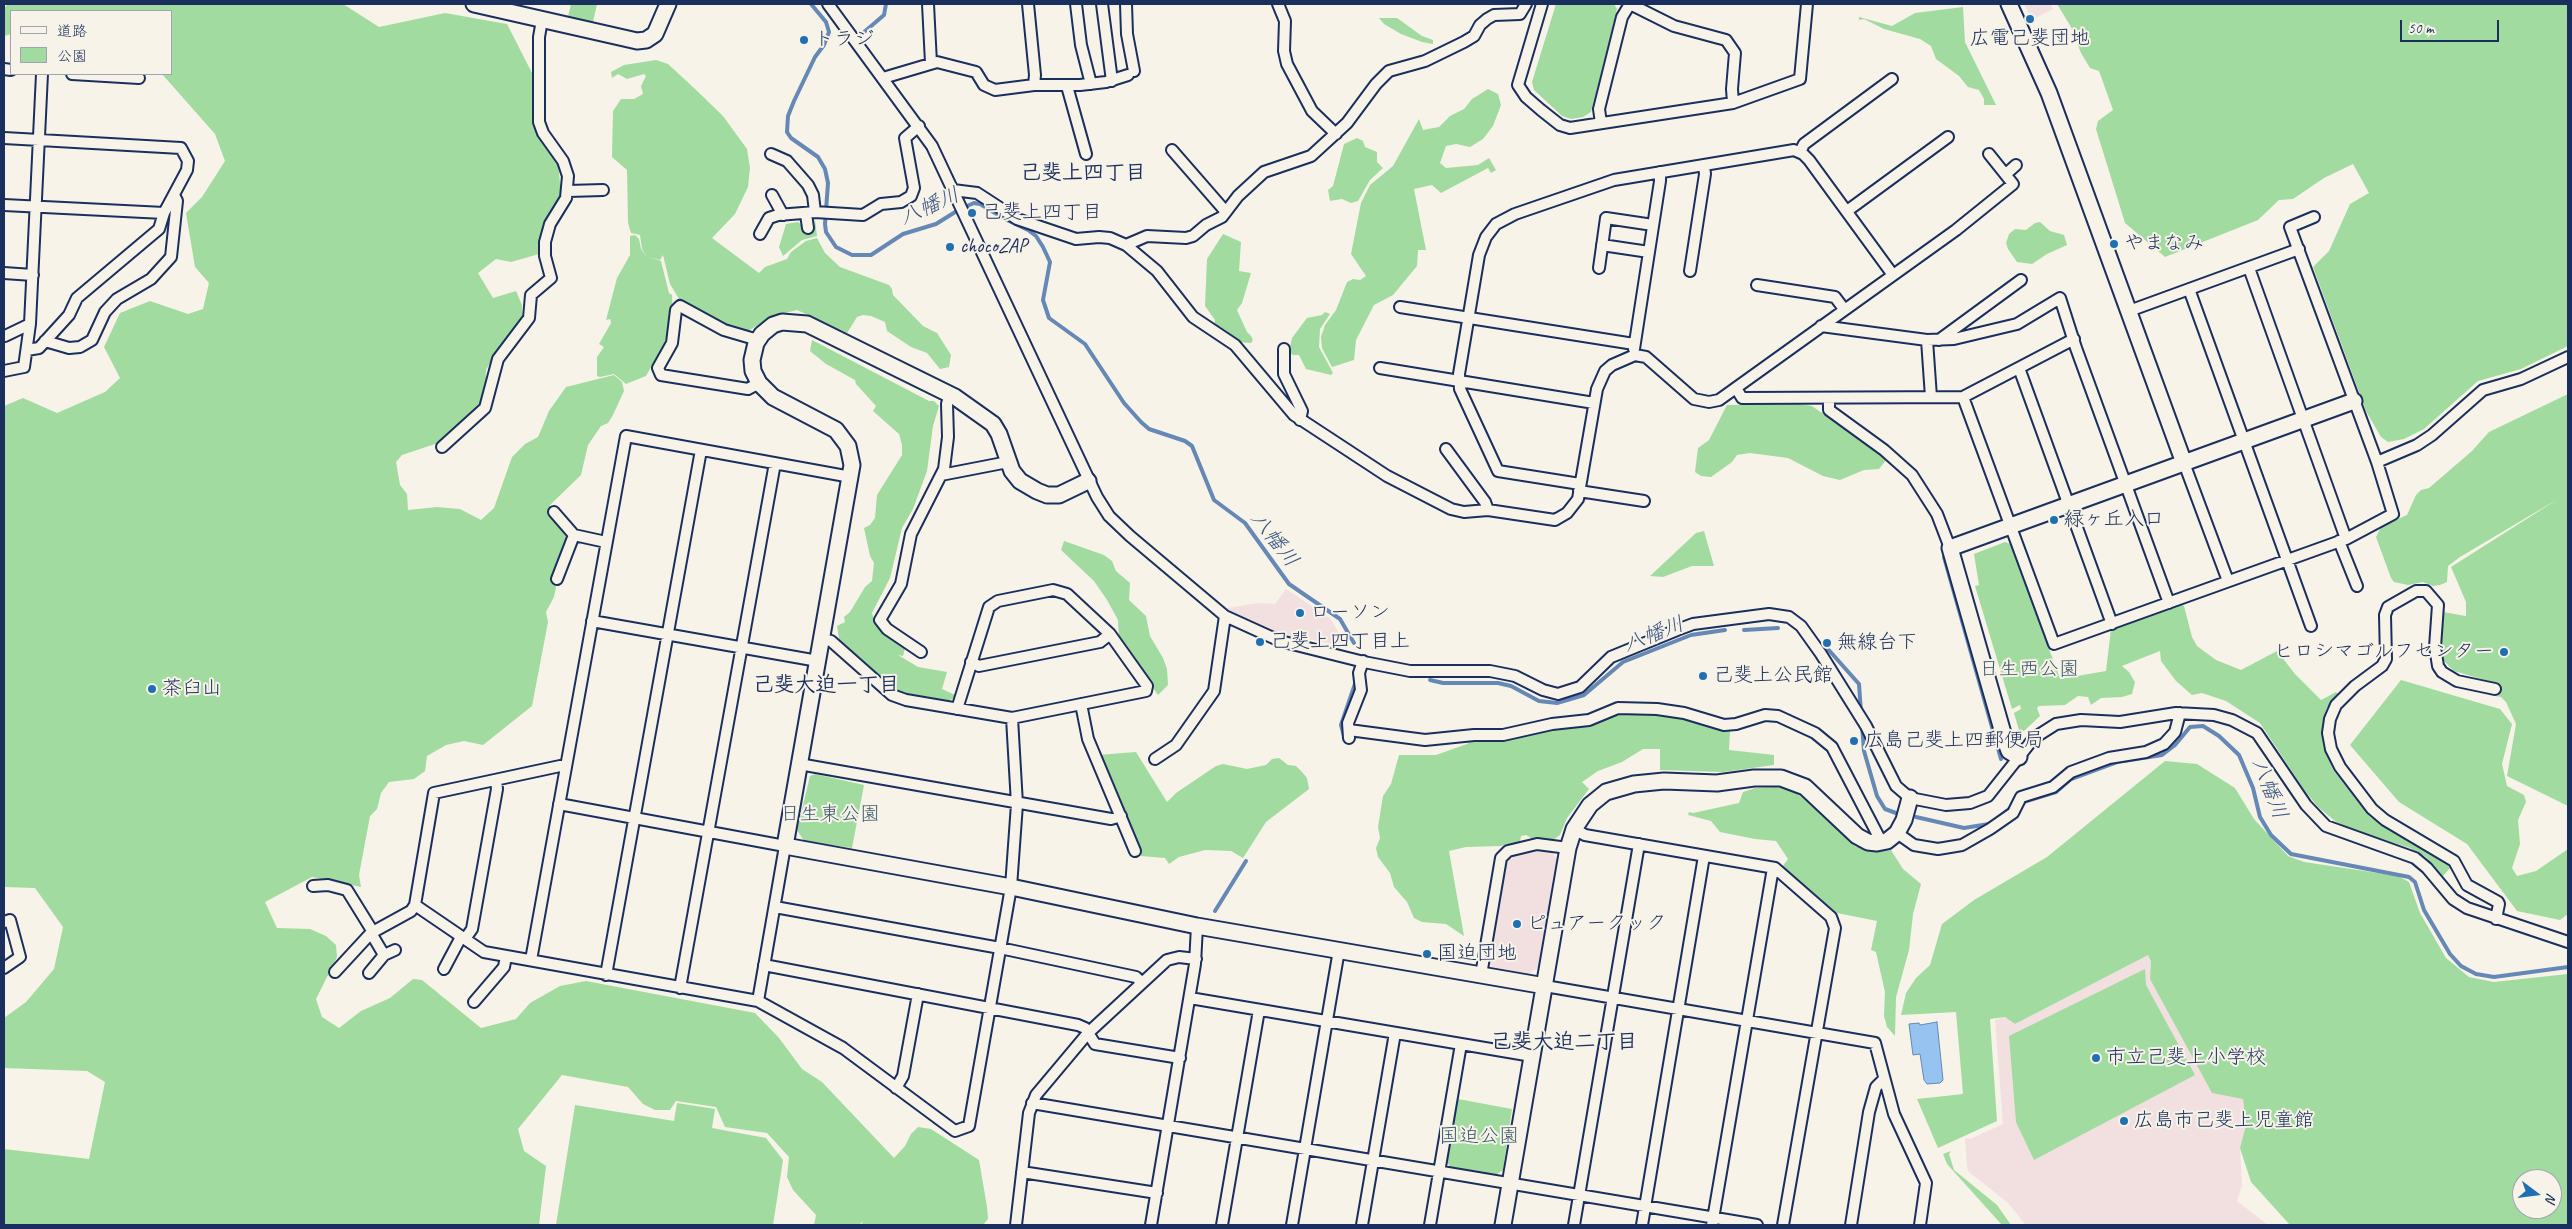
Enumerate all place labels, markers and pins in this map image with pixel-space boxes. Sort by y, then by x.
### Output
marker: 広電己斐団地 [2024,13,2036,25]
place label: 広電己斐団地 [1970,27,2090,51]
place label: トラジ [814,28,874,52]
marker: トラジ [798,34,810,46]
place label: 己斐上四丁目 [982,201,1102,225]
marker: 己斐上四丁目 [966,207,978,219]
place label: やまなみ [2124,232,2204,256]
place label: chocoZAP [960,235,1027,259]
marker: やまなみ [2108,238,2120,250]
marker: chocoZAP [944,241,956,253]
place label: 緑ヶ丘入口 [2064,508,2164,532]
marker: 緑ヶ丘入口 [2048,514,2060,526]
place label: ローソン [1310,601,1390,625]
marker: ローソン [1294,607,1306,619]
place label: 己斐上四丁目上 [1270,630,1410,654]
place label: 無線台下 [1837,631,1917,655]
marker: 己斐上四丁目上 [1254,636,1266,648]
marker: 無線台下 [1821,637,1833,649]
place label: ヒロシマゴルフセンター [2274,640,2494,664]
marker: ヒロシマゴルフセンター [2498,646,2510,658]
place label: 己斐上公民館 [1713,664,1833,688]
marker: 己斐上公民館 [1697,670,1709,682]
place label: 茶臼山 [162,677,222,701]
marker: 茶臼山 [146,683,158,695]
place label: 広島己斐上四郵便局 [1864,729,2044,753]
marker: 広島己斐上四郵便局 [1848,735,1860,747]
place label: ピュアークック [1527,912,1666,936]
marker: ピュアークック [1511,918,1523,930]
place label: 国迫団地 [1437,942,1517,966]
marker: 国迫団地 [1421,948,1433,960]
place label: 市立己斐上小学校 [2106,1046,2266,1070]
marker: 市立己斐上小学校 [2090,1052,2102,1064]
place label: 広島市己斐上児童館 [2134,1109,2314,1133]
marker: 広島市己斐上児童館 [2118,1115,2130,1127]

